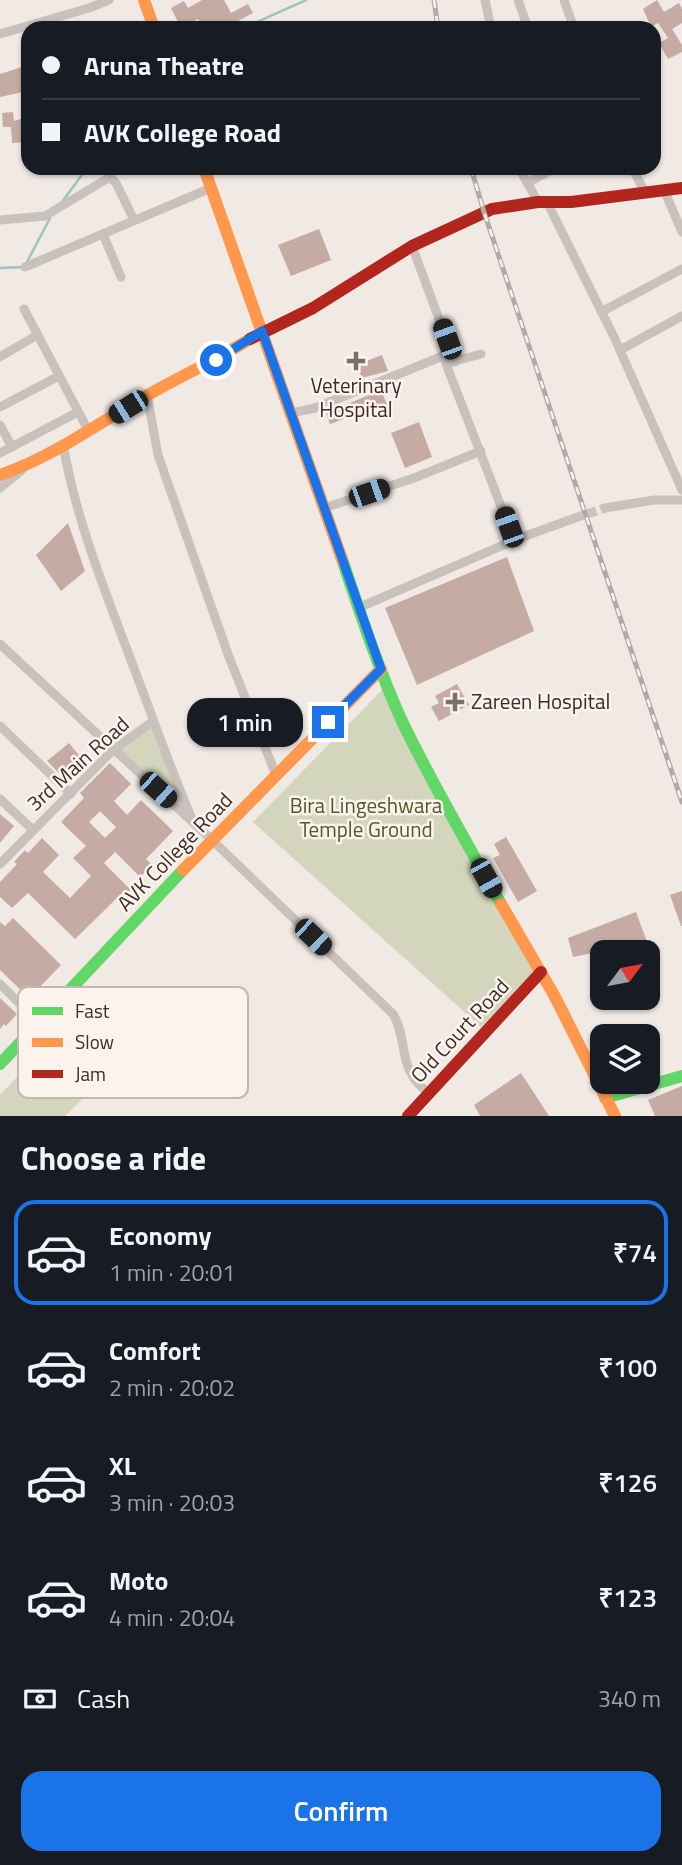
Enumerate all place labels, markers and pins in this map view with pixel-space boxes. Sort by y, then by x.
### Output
marker: Veterinary Hospital [346,351,366,371]
place label: Veterinary Hospital [310,369,402,425]
place label: Zareen Hospital [471,685,610,717]
marker: Zareen Hospital [445,692,465,712]

